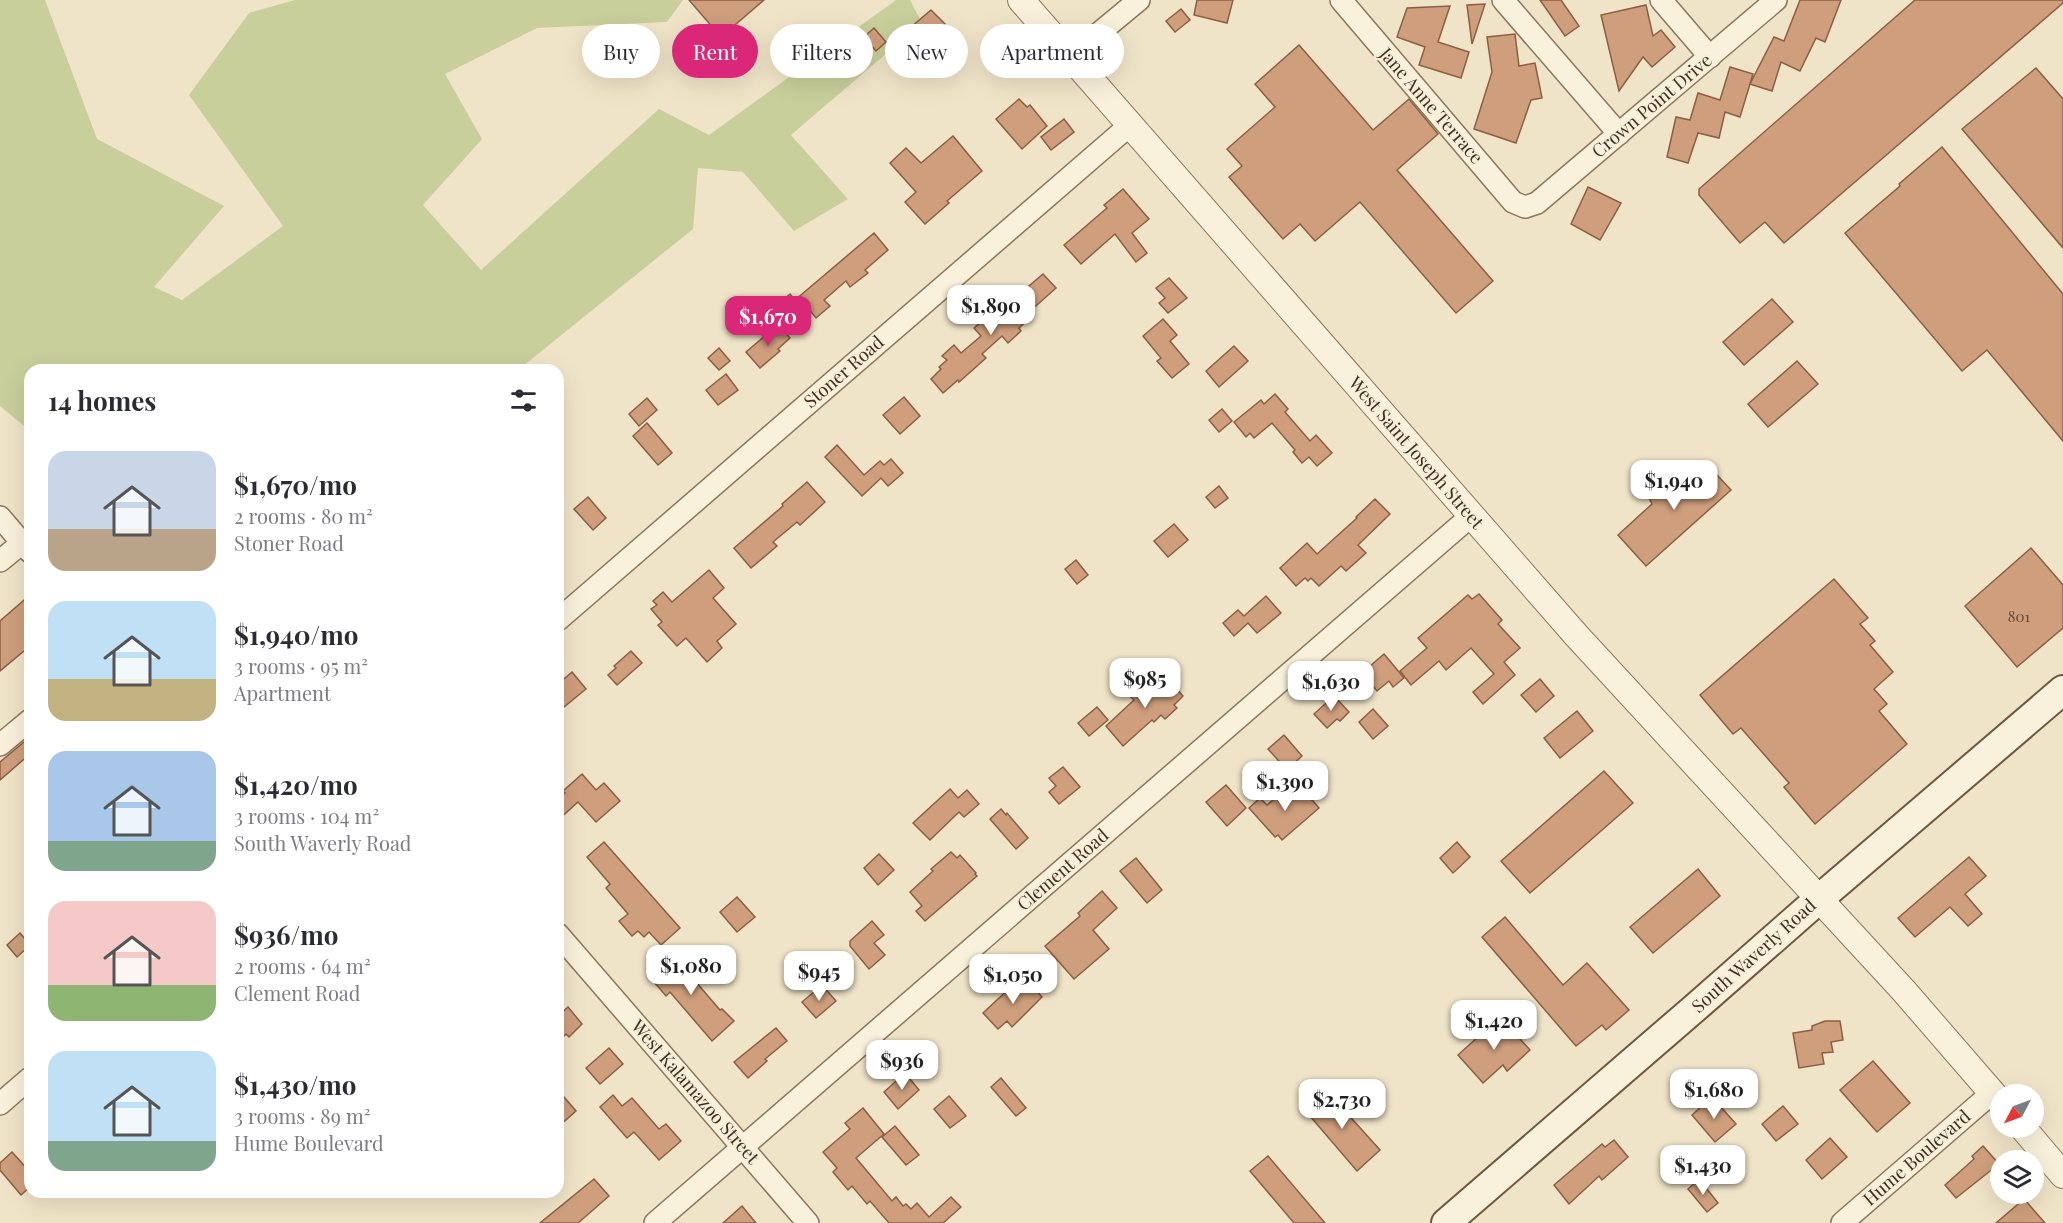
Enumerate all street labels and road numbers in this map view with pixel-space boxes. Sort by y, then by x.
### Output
street label: Jane Anne Terrace [1374,41,1489,169]
street label: Crown Point Drive [1586,48,1716,163]
street label: Stoner Road [798,329,889,413]
street label: West Saint Joseph Street [1343,370,1490,534]
street label: Clement Road [1012,823,1114,916]
street label: South Waverly Road [1686,893,1821,1018]
street label: West Kalamazoo Street [626,1013,765,1169]
street label: Hume Boulevard [1858,1104,1975,1211]

